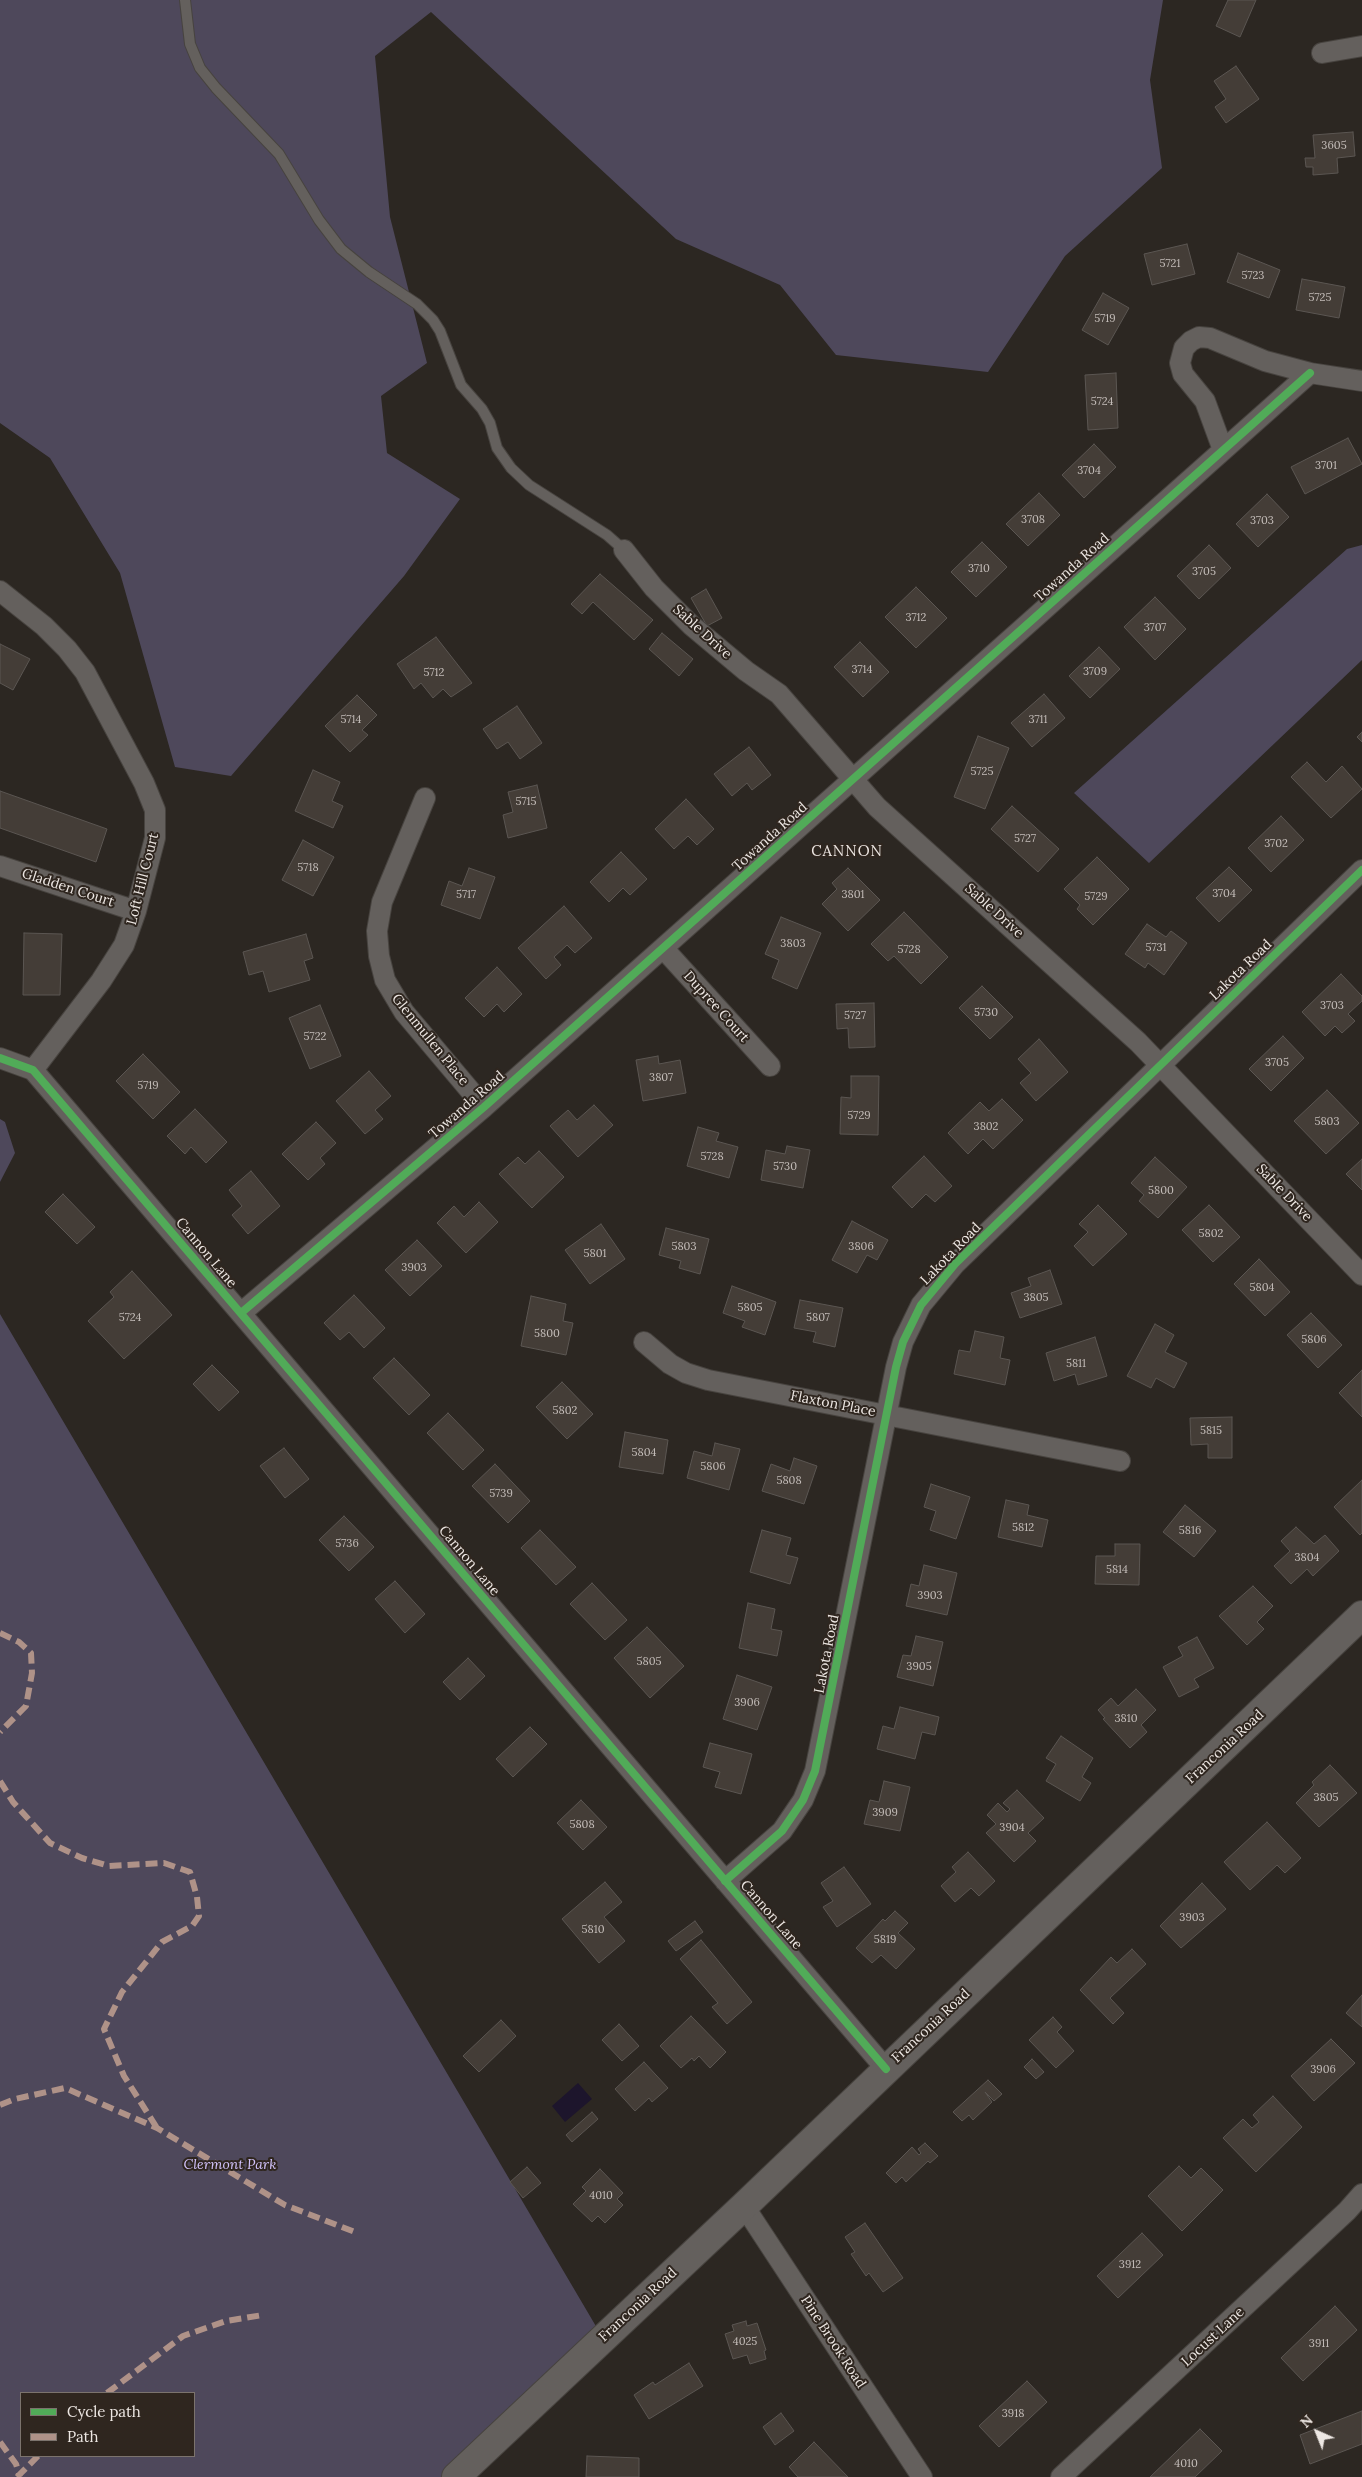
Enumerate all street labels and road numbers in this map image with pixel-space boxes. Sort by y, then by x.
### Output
street label: Towanda Road [1031,530,1113,606]
street label: Sable Drive [669,601,735,663]
street label: Towanda Road [729,799,811,875]
street label: Loft Hill Court [123,831,163,927]
street label: Gladden Court [20,865,116,911]
street label: Sable Drive [961,880,1027,942]
street label: Lakota Road [1206,936,1276,1004]
street label: Dupree Court [680,968,752,1046]
street label: Glenmullen Place [388,991,472,1089]
street label: Towanda Road [426,1068,508,1142]
street label: Sable Drive [1252,1161,1316,1225]
street label: Cannon Lane [172,1215,240,1291]
street label: Lakota Road [917,1219,985,1289]
street label: Flaxton Place [789,1388,877,1420]
street label: Cannon Lane [435,1523,503,1599]
street label: Lakota Road [811,1613,843,1695]
street label: Franconia Road [1182,1707,1268,1787]
street label: Cannon Lane [736,1877,806,1953]
street label: Franconia Road [888,1986,974,2066]
street label: Franconia Road [595,2265,681,2345]
street label: Pine Brook Road [797,2293,869,2391]
street label: Locust Lane [1178,2304,1248,2370]

